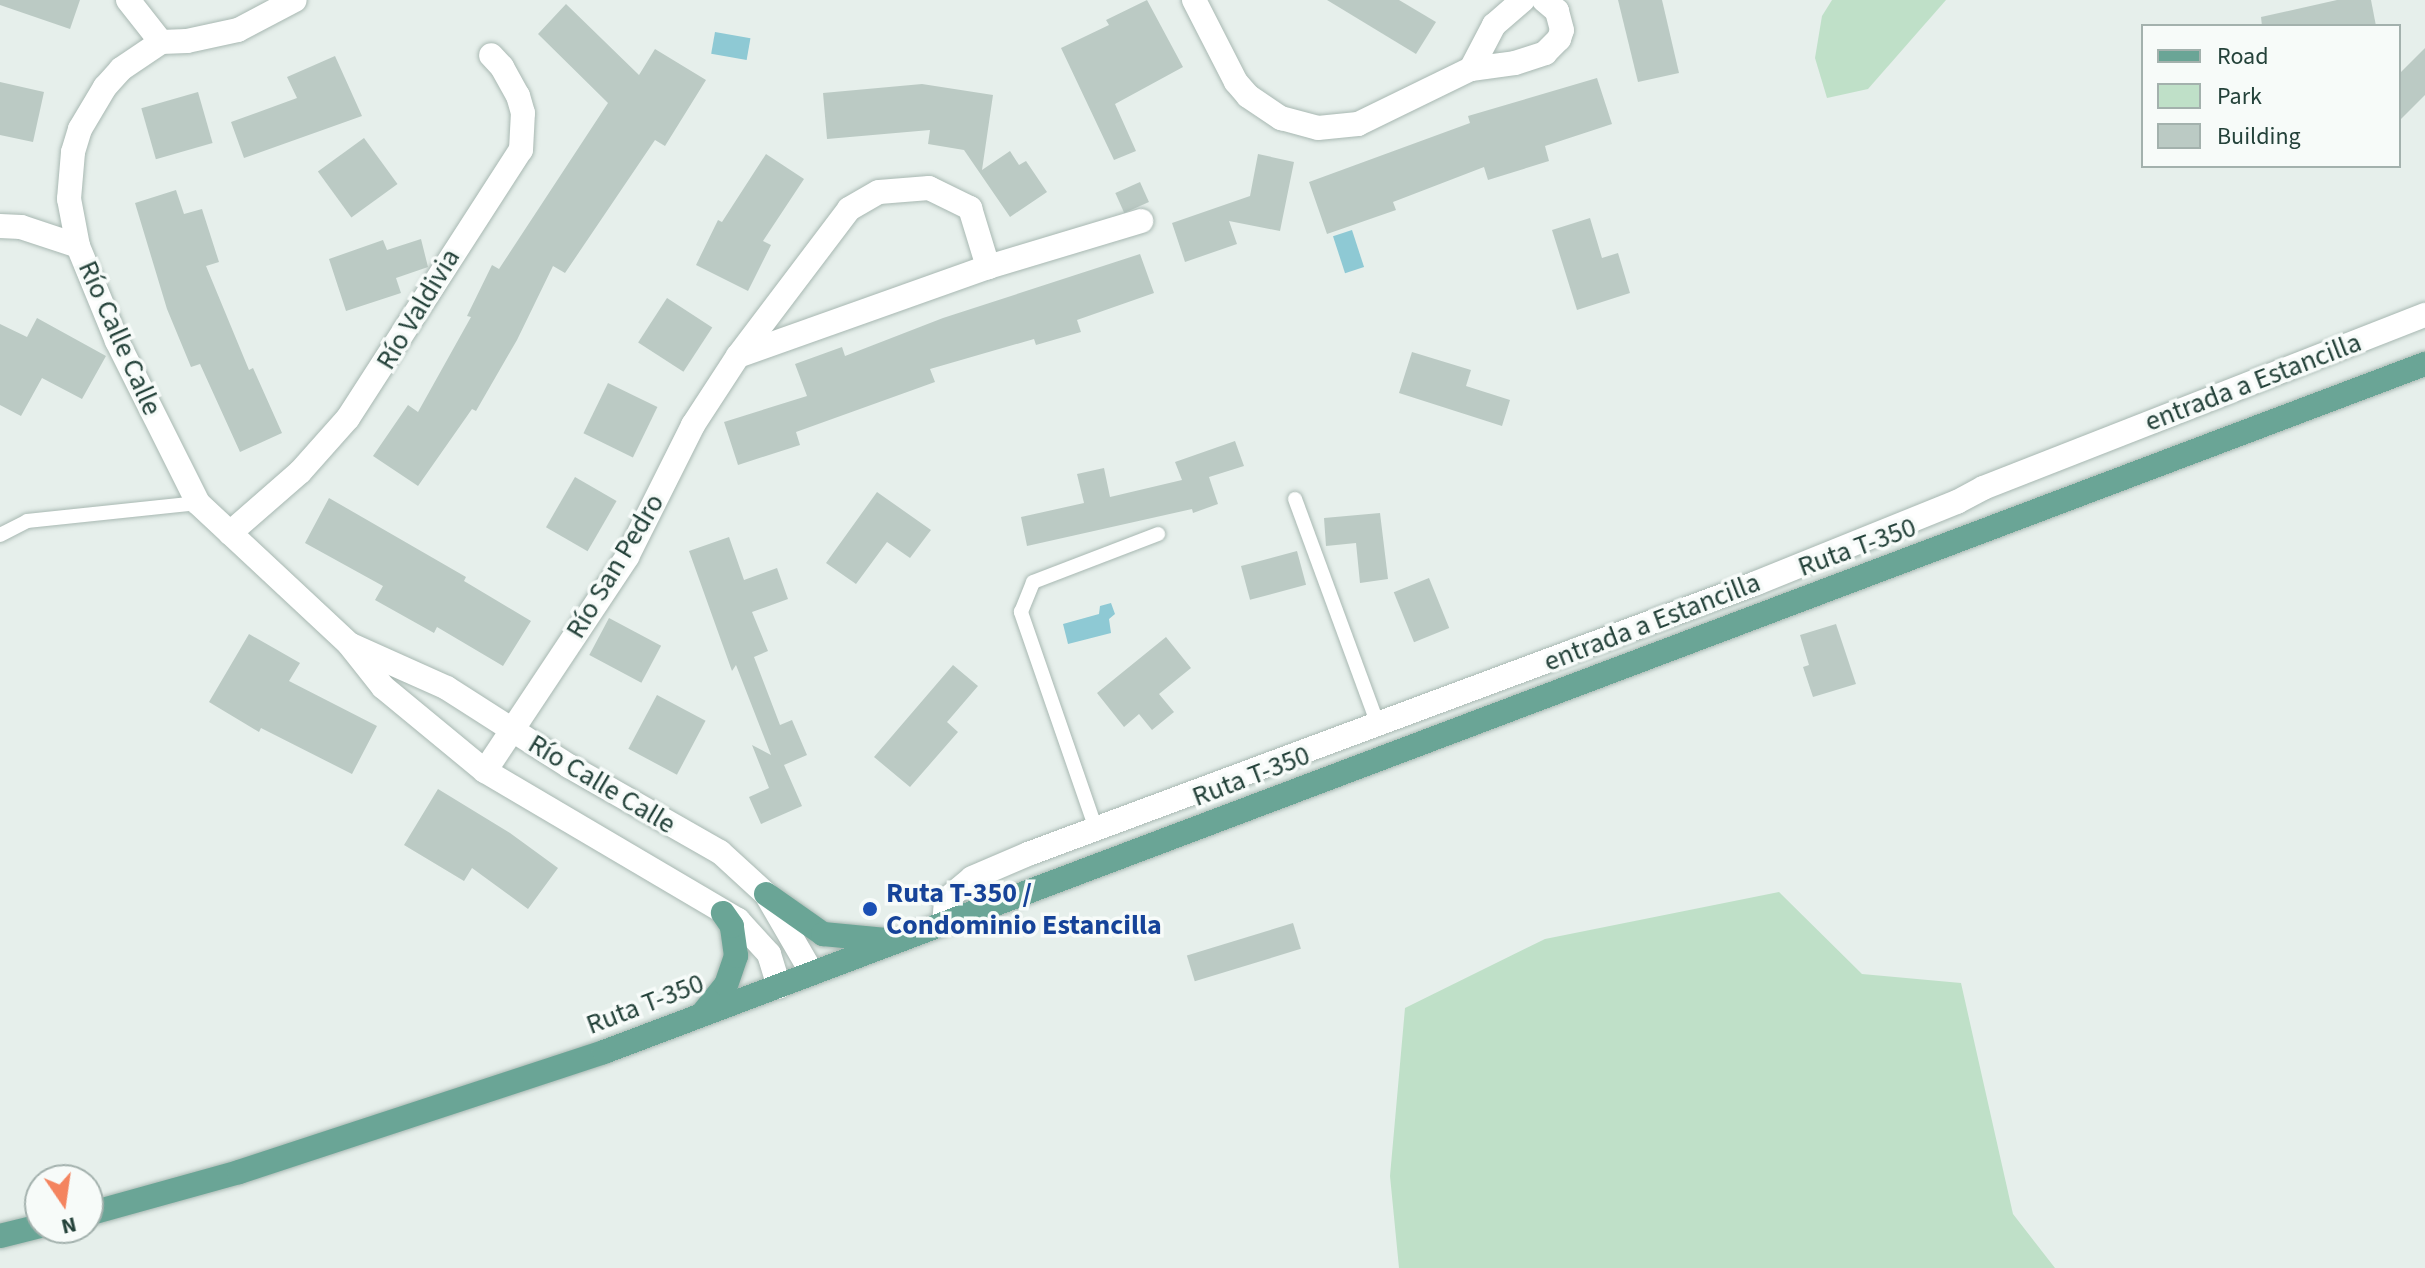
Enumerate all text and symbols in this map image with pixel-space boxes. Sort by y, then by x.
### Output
legend [2141,24,2401,168]
text: Road [2217,39,2269,74]
text: Park [2217,79,2262,114]
text: Building [2217,119,2301,154]
street label: Río Valdivia [369,242,467,376]
street label: Río Calle Calle [71,255,169,421]
street label: entrada a Estancilla [2140,325,2366,439]
street label: Río San Pedro [559,488,671,644]
street label: Ruta T-350 [1793,510,1921,584]
street label: entrada a Estancilla [1539,565,1765,679]
street label: Río Calle Calle [522,727,682,841]
street label: Ruta T-350 [1187,738,1315,814]
place label: Ruta T-350 / Condominio Estancilla [886,876,1162,942]
marker: Ruta T-350 / Condominio Estancilla [861,900,879,918]
street label: Ruta T-350 [581,966,709,1042]
north arrow [24,1164,104,1244]
text: N [58,1208,80,1243]

